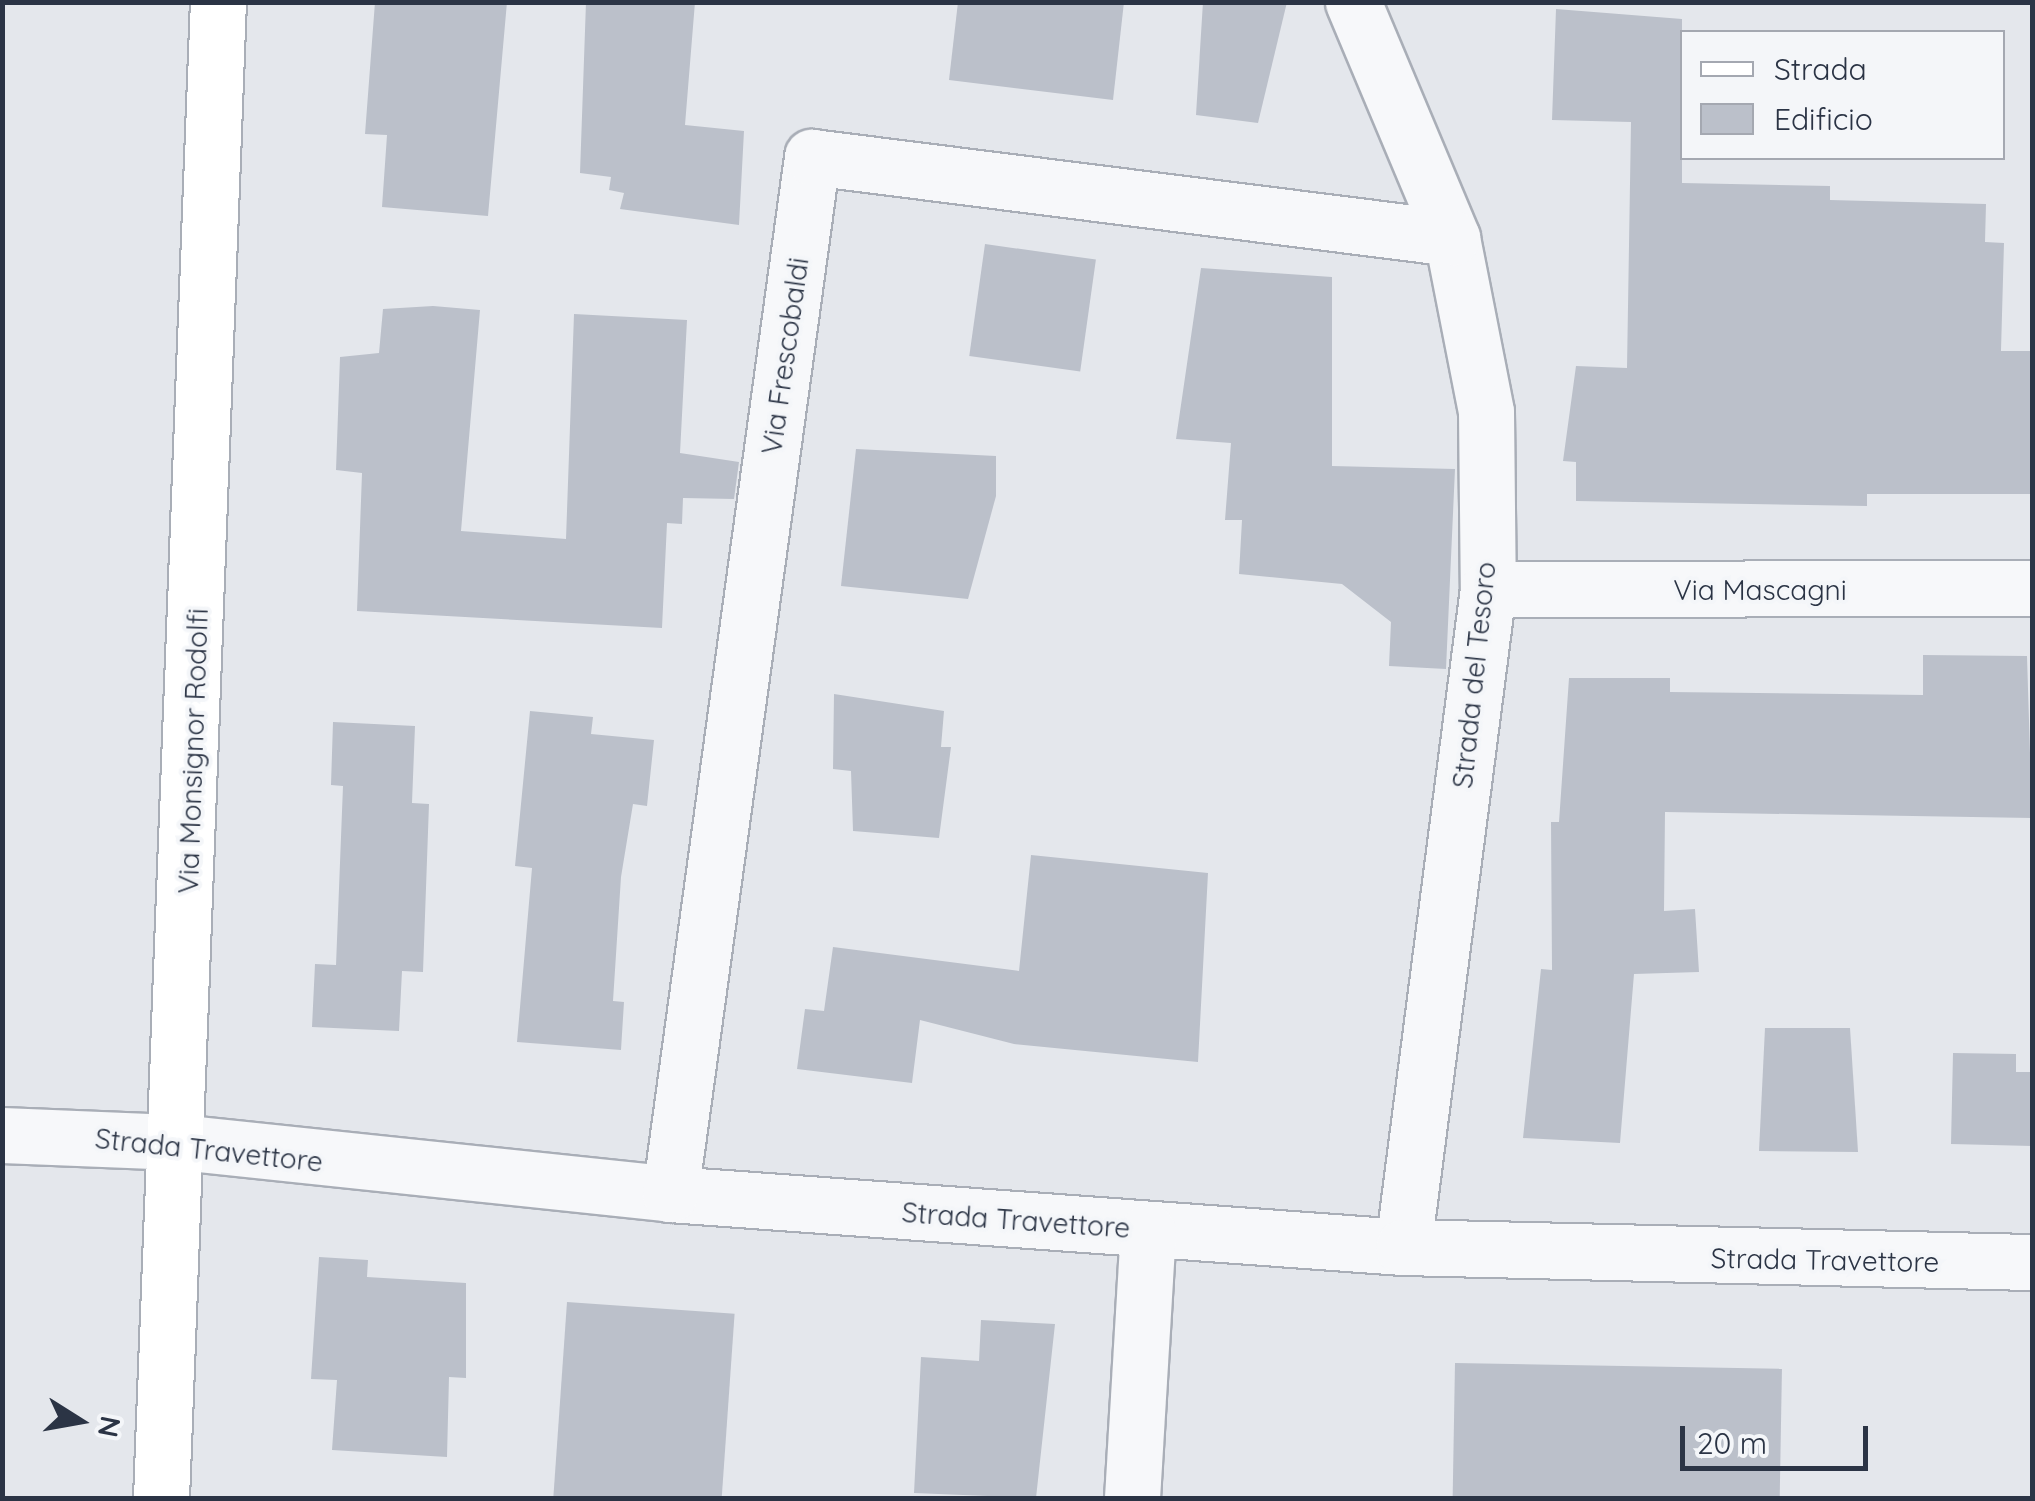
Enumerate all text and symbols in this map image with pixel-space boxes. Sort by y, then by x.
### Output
legend [1680,30,2005,160]
text: Strada [1774,50,1867,88]
text: Edificio [1774,100,1873,138]
street label: Via Frescobaldi [755,255,815,457]
street label: Strada del Tesoro [1445,560,1503,790]
street label: Via Mascagni [1673,573,1847,607]
street label: Via Monsignor Rodolfi [171,608,215,894]
street label: Strada Travettore [93,1121,325,1179]
street label: Strada Travettore [901,1195,1131,1245]
street label: Strada Travettore [1710,1241,1940,1279]
north arrow [30,1371,130,1471]
scale bar [1685,1406,1872,1468]
text: N [91,1413,129,1440]
text: 20 m [1697,1424,1767,1462]

